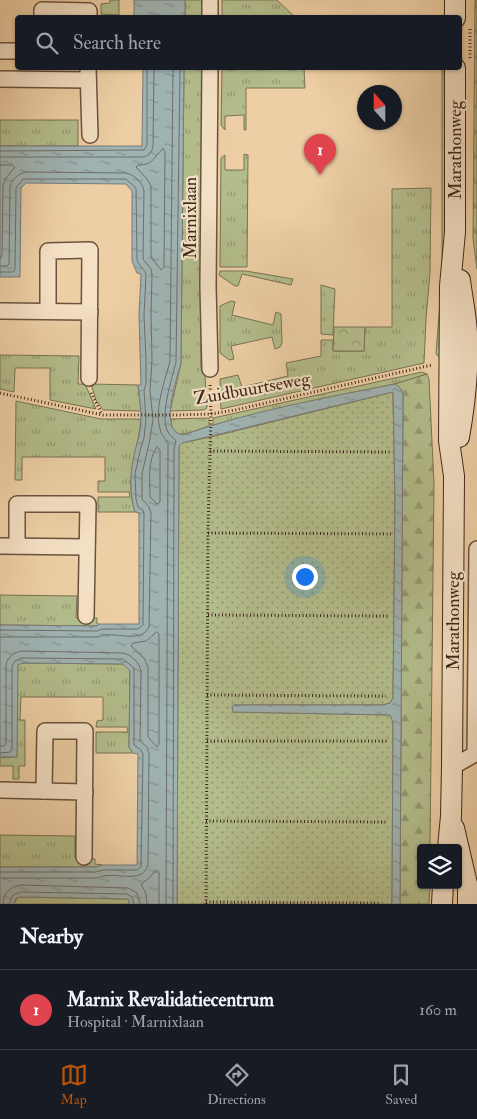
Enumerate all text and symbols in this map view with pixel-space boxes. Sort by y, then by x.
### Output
search box [15,15,462,70]
icon: search [33,29,61,57]
text: Search here [73,31,161,55]
north arrow [357,85,402,130]
street label: Marathonweg [444,99,467,200]
pin: 1 [304,134,336,175]
street label: Marnixlaan [179,177,202,259]
street label: Zuidbuurtseweg [192,367,313,411]
your location [292,564,318,590]
street label: Marathonweg [442,570,465,671]
map controls [417,844,462,889]
button: layers [417,844,462,889]
text: Nearby [20,923,83,950]
text: Marnix Revalidatiecentrum [67,988,274,1012]
text: 1 [33,1000,39,1020]
text: 160 m [419,1000,457,1020]
text: Hospital · Marnixlaan [67,1012,204,1032]
tab: Map [60,1061,88,1108]
tab: Directions [207,1061,266,1108]
tab: Saved [385,1061,417,1108]

